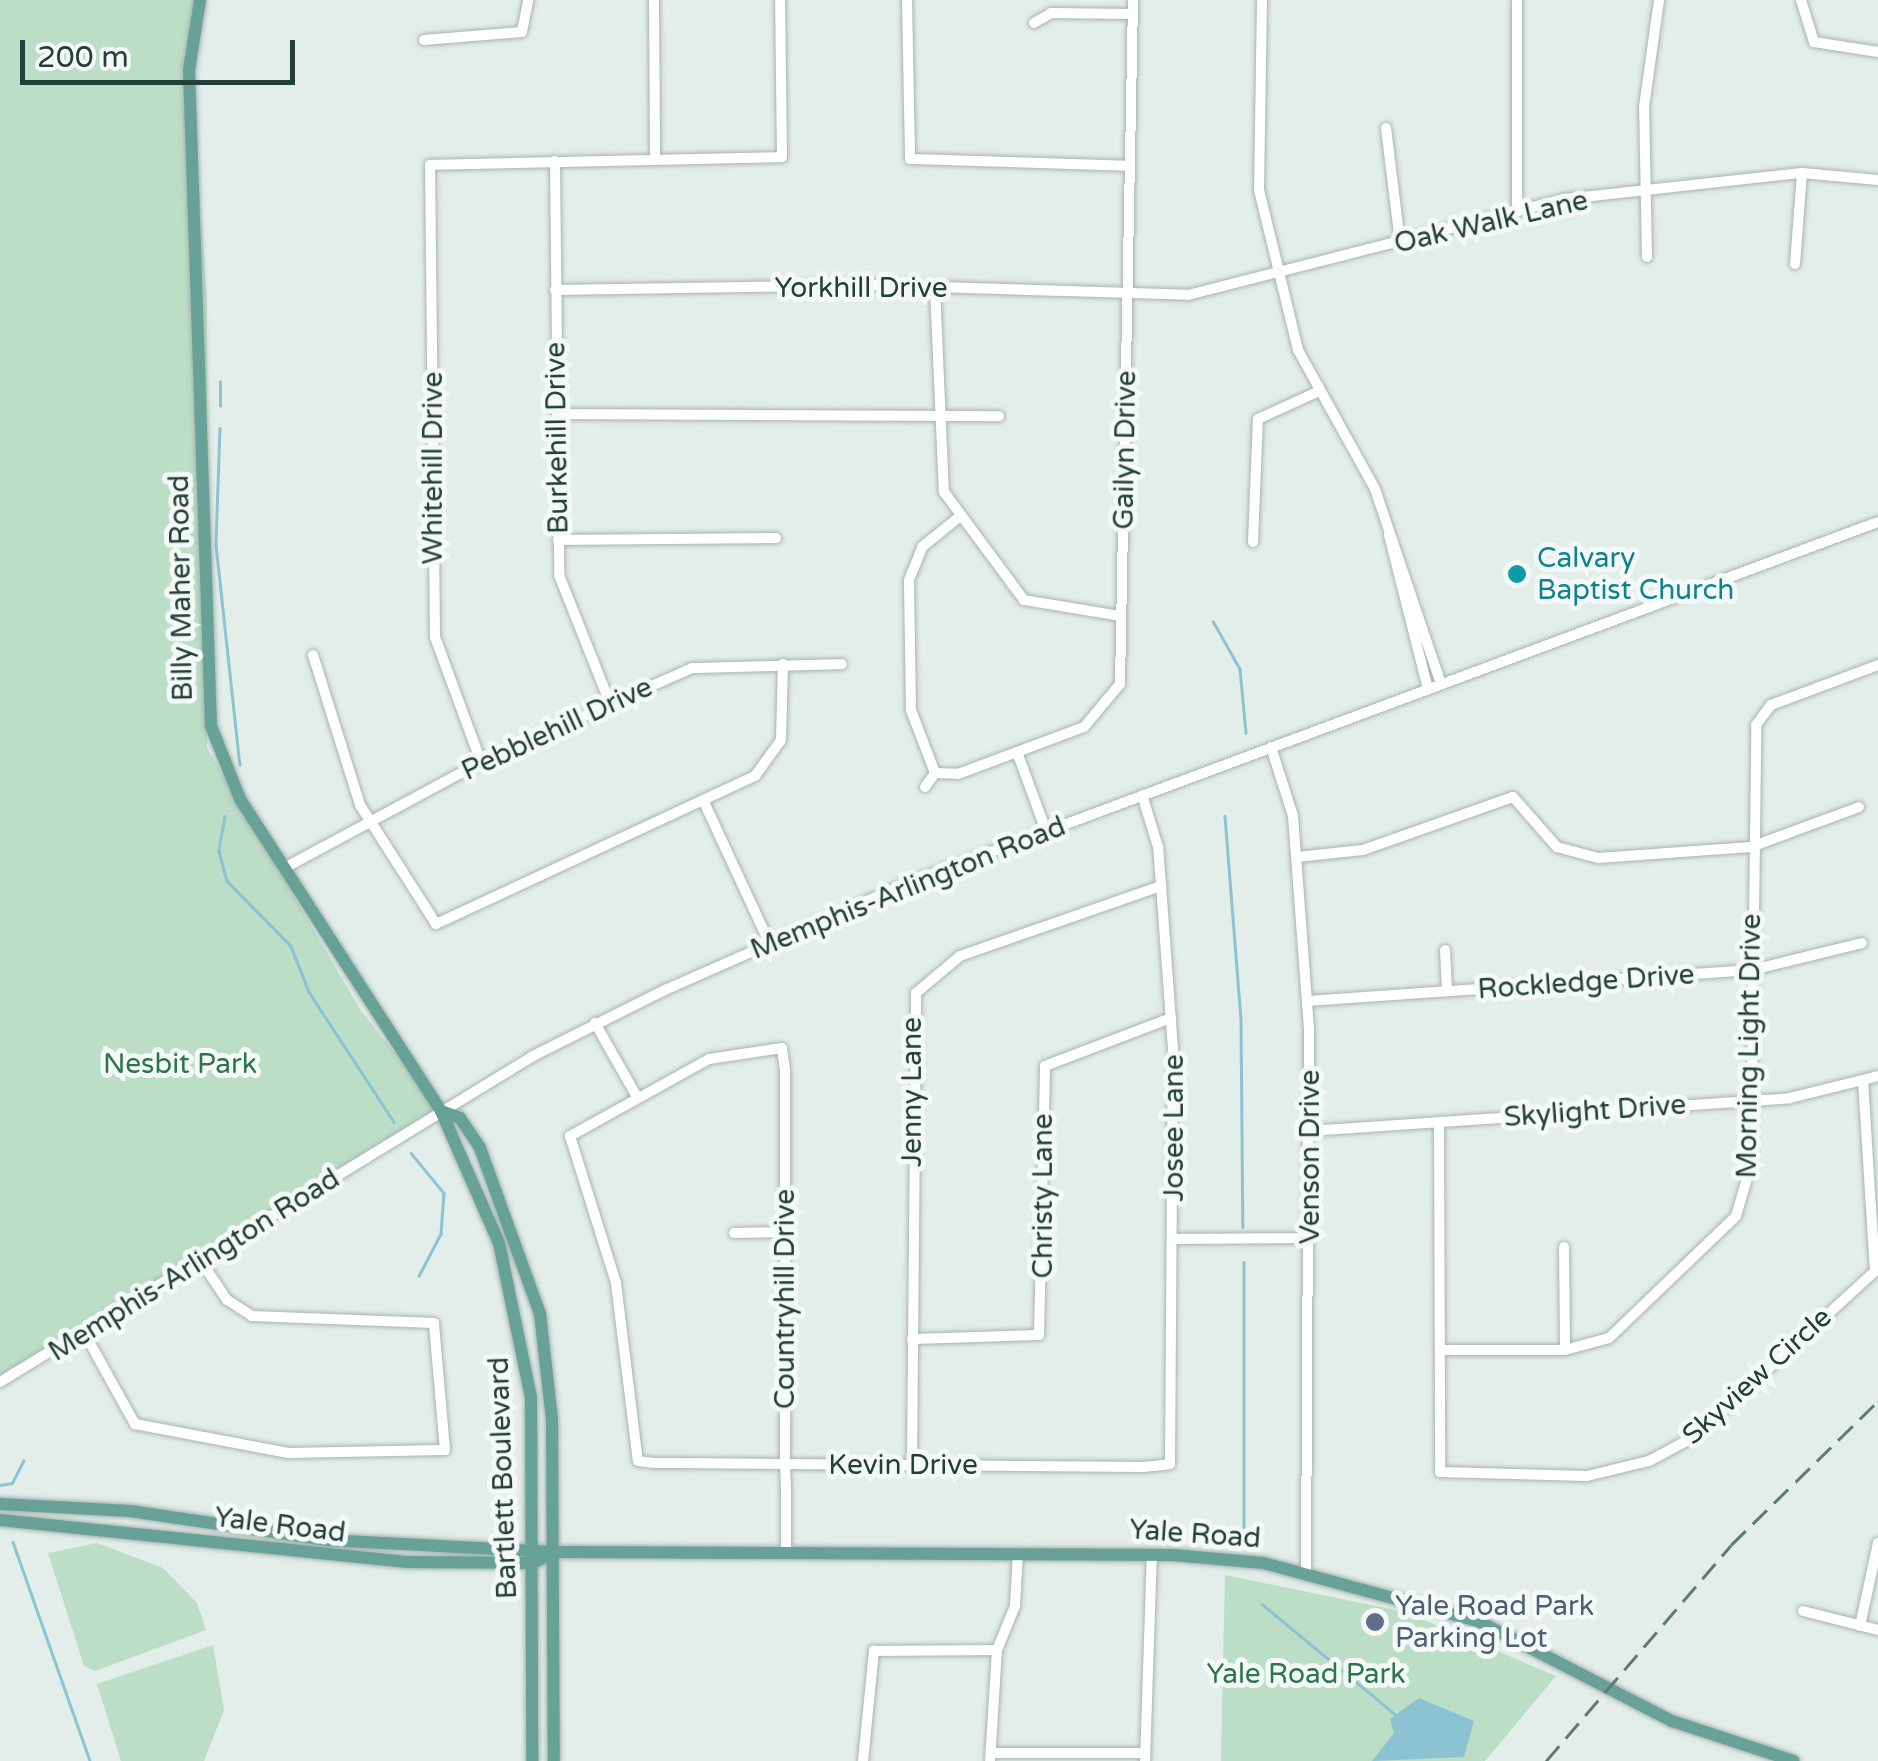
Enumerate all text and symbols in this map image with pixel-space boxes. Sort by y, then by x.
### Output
scale bar [25,20,300,82]
text: 200 m [37,39,129,76]
street label: Oak Walk Lane [1391,183,1591,261]
street label: Yorkhill Drive [774,271,948,305]
street label: Burkehill Drive [539,342,575,534]
street label: Gailyn Drive [1107,370,1143,530]
street label: Whitehill Drive [416,372,450,564]
street label: Billy Maher Road [162,474,200,702]
place label: Calvary Baptist Church [1537,541,1734,607]
marker: Calvary Baptist Church [1506,563,1528,585]
street label: Pebblehill Drive [456,670,658,788]
street label: Memphis-Arlington Road [746,809,1070,967]
street label: Morning Light Drive [1730,913,1768,1179]
street label: Rockledge Drive [1476,958,1696,1006]
street label: Jenny Lane [895,1017,929,1167]
park label: Nesbit Park [103,1047,257,1081]
street label: Josee Lane [1157,1054,1191,1202]
street label: Venson Drive [1293,1070,1327,1244]
street label: Skylight Drive [1503,1088,1687,1134]
street label: Christy Lane [1026,1113,1060,1279]
street label: Memphis-Arlington Road [42,1162,346,1368]
street label: Countryhill Drive [768,1189,802,1409]
street label: Skyview Circle [1676,1300,1838,1452]
street label: Bartlett Boulevard [482,1356,524,1600]
street label: Kevin Drive [828,1448,978,1482]
street label: Yale Road [213,1500,347,1550]
street label: Yale Road [1128,1513,1262,1555]
place label: Yale Road Park Parking Lot [1395,1589,1594,1655]
marker: Yale Road Park Parking Lot [1364,1611,1386,1633]
park label: Yale Road Park [1207,1657,1405,1691]

